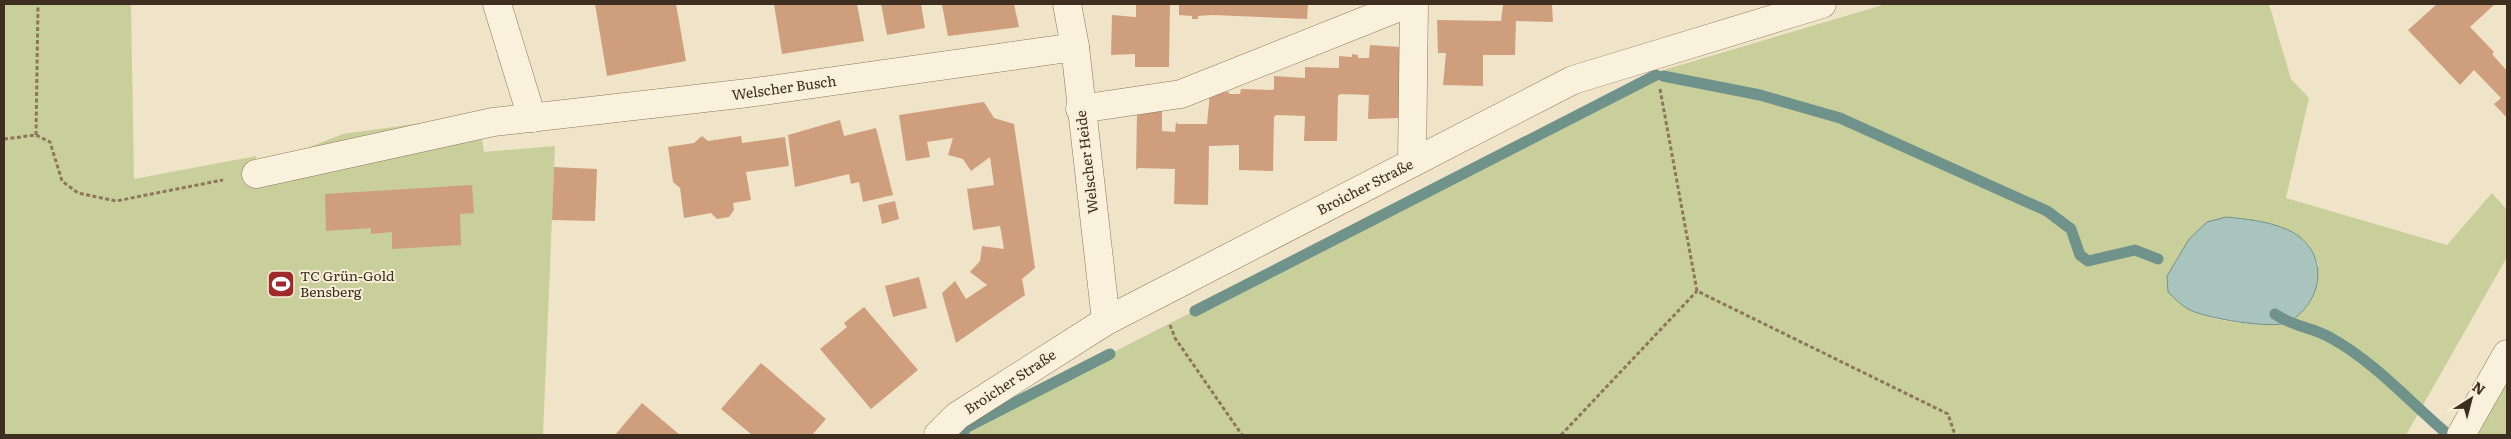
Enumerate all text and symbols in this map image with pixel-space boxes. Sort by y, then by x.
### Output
street label: Welscher Busch [730,70,837,104]
street label: Welscher Heide [1070,109,1102,215]
street label: Broicher Straße [1313,153,1416,219]
place label: TC Grün-Gold Bensberg [300,265,395,301]
sports icon: TC Grün-Gold Bensberg [266,269,296,299]
street label: Broicher Straße [960,344,1059,418]
north arrow [2446,374,2496,424]
text: N [2469,376,2490,399]

